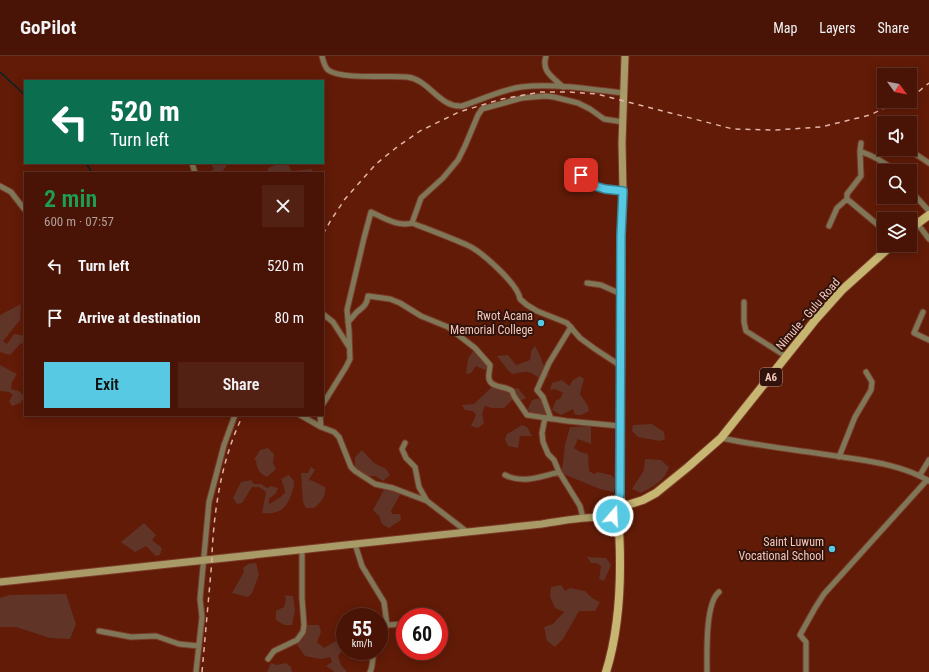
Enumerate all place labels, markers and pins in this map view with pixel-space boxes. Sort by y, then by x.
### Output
pin [564,158,598,192]
place label: Rwot Acana Memorial College [450,309,533,337]
marker: Rwot Acana Memorial College [536,318,546,328]
place label: Saint Luwum Vocational School [738,535,824,563]
marker: Saint Luwum Vocational School [827,544,837,554]

